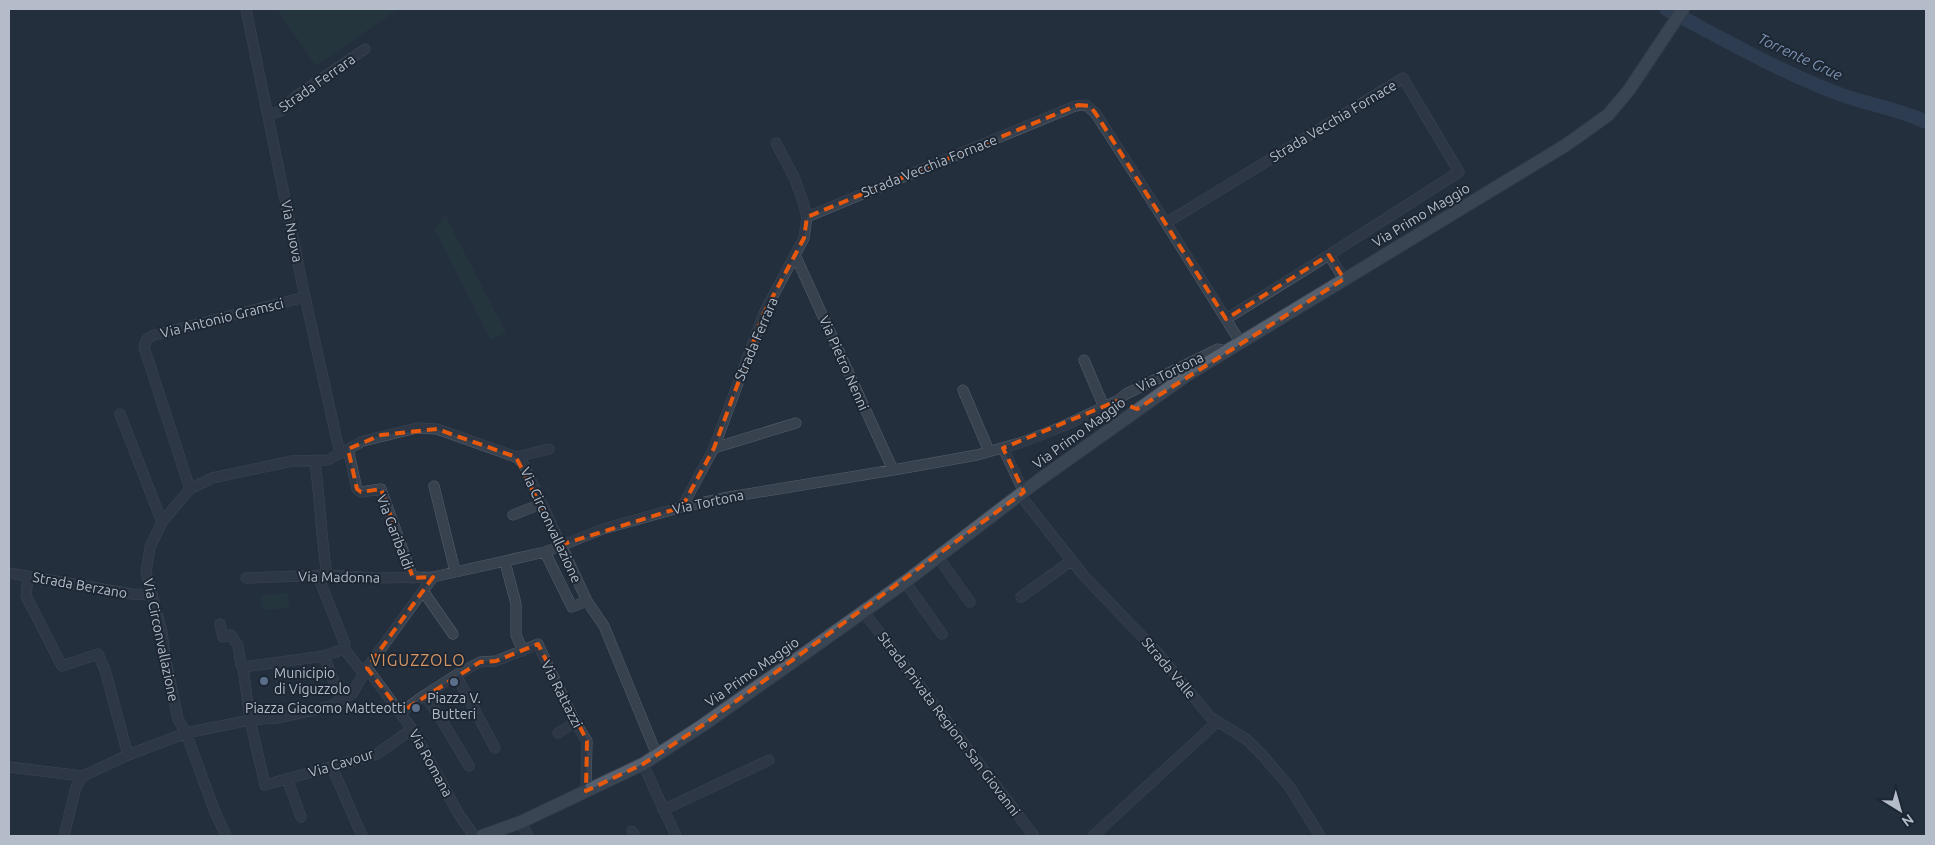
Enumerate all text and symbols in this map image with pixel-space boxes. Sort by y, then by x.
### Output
water label: Torrente Grue [1756,30,1845,84]
street label: Strada Ferrara [276,51,358,115]
street label: Strada Vecchia Fornace [1267,77,1399,165]
street label: Strada Vecchia Fornace [859,131,999,201]
street label: Via Primo Maggio [1369,180,1473,250]
street label: Via Nuova [278,198,306,264]
street label: Via Antonio Gramsci [159,295,285,341]
street label: Strada Ferrara [731,295,781,383]
street label: Via Pietro Nenni [816,313,872,413]
street label: Via Tortona [1134,349,1206,395]
street label: Via Primo Maggio [1029,394,1129,472]
street label: Via Circonvallazione [517,465,585,585]
street label: Via Tortona [671,487,745,517]
street label: Via Garibaldi [373,492,417,572]
street label: Via Madonna [298,568,380,586]
street label: Strada Berzano [32,569,128,601]
street label: Via Circonvallazione [140,577,182,703]
street label: Strada Privata Regione San Giovanni [875,629,1023,819]
street label: Via Primo Maggio [702,634,802,710]
street label: Strada Valle [1139,634,1199,702]
district label: VIGUZZOLO [370,651,466,669]
street label: Via Rattazzi [538,658,586,730]
place label: Municipio di Viguzzolo [274,665,350,697]
marker: Municipio di Viguzzolo [258,675,270,687]
marker: Piazza V. Butteri [448,676,460,688]
place label: Piazza V. Butteri [427,690,481,722]
place label: Piazza Giacomo Matteotti [245,700,406,716]
marker: Piazza Giacomo Matteotti [410,702,422,714]
street label: Via Romana [406,727,456,799]
street label: Via Cavour [307,745,376,780]
north arrow [1875,785,1925,835]
text: N [1899,811,1917,830]

